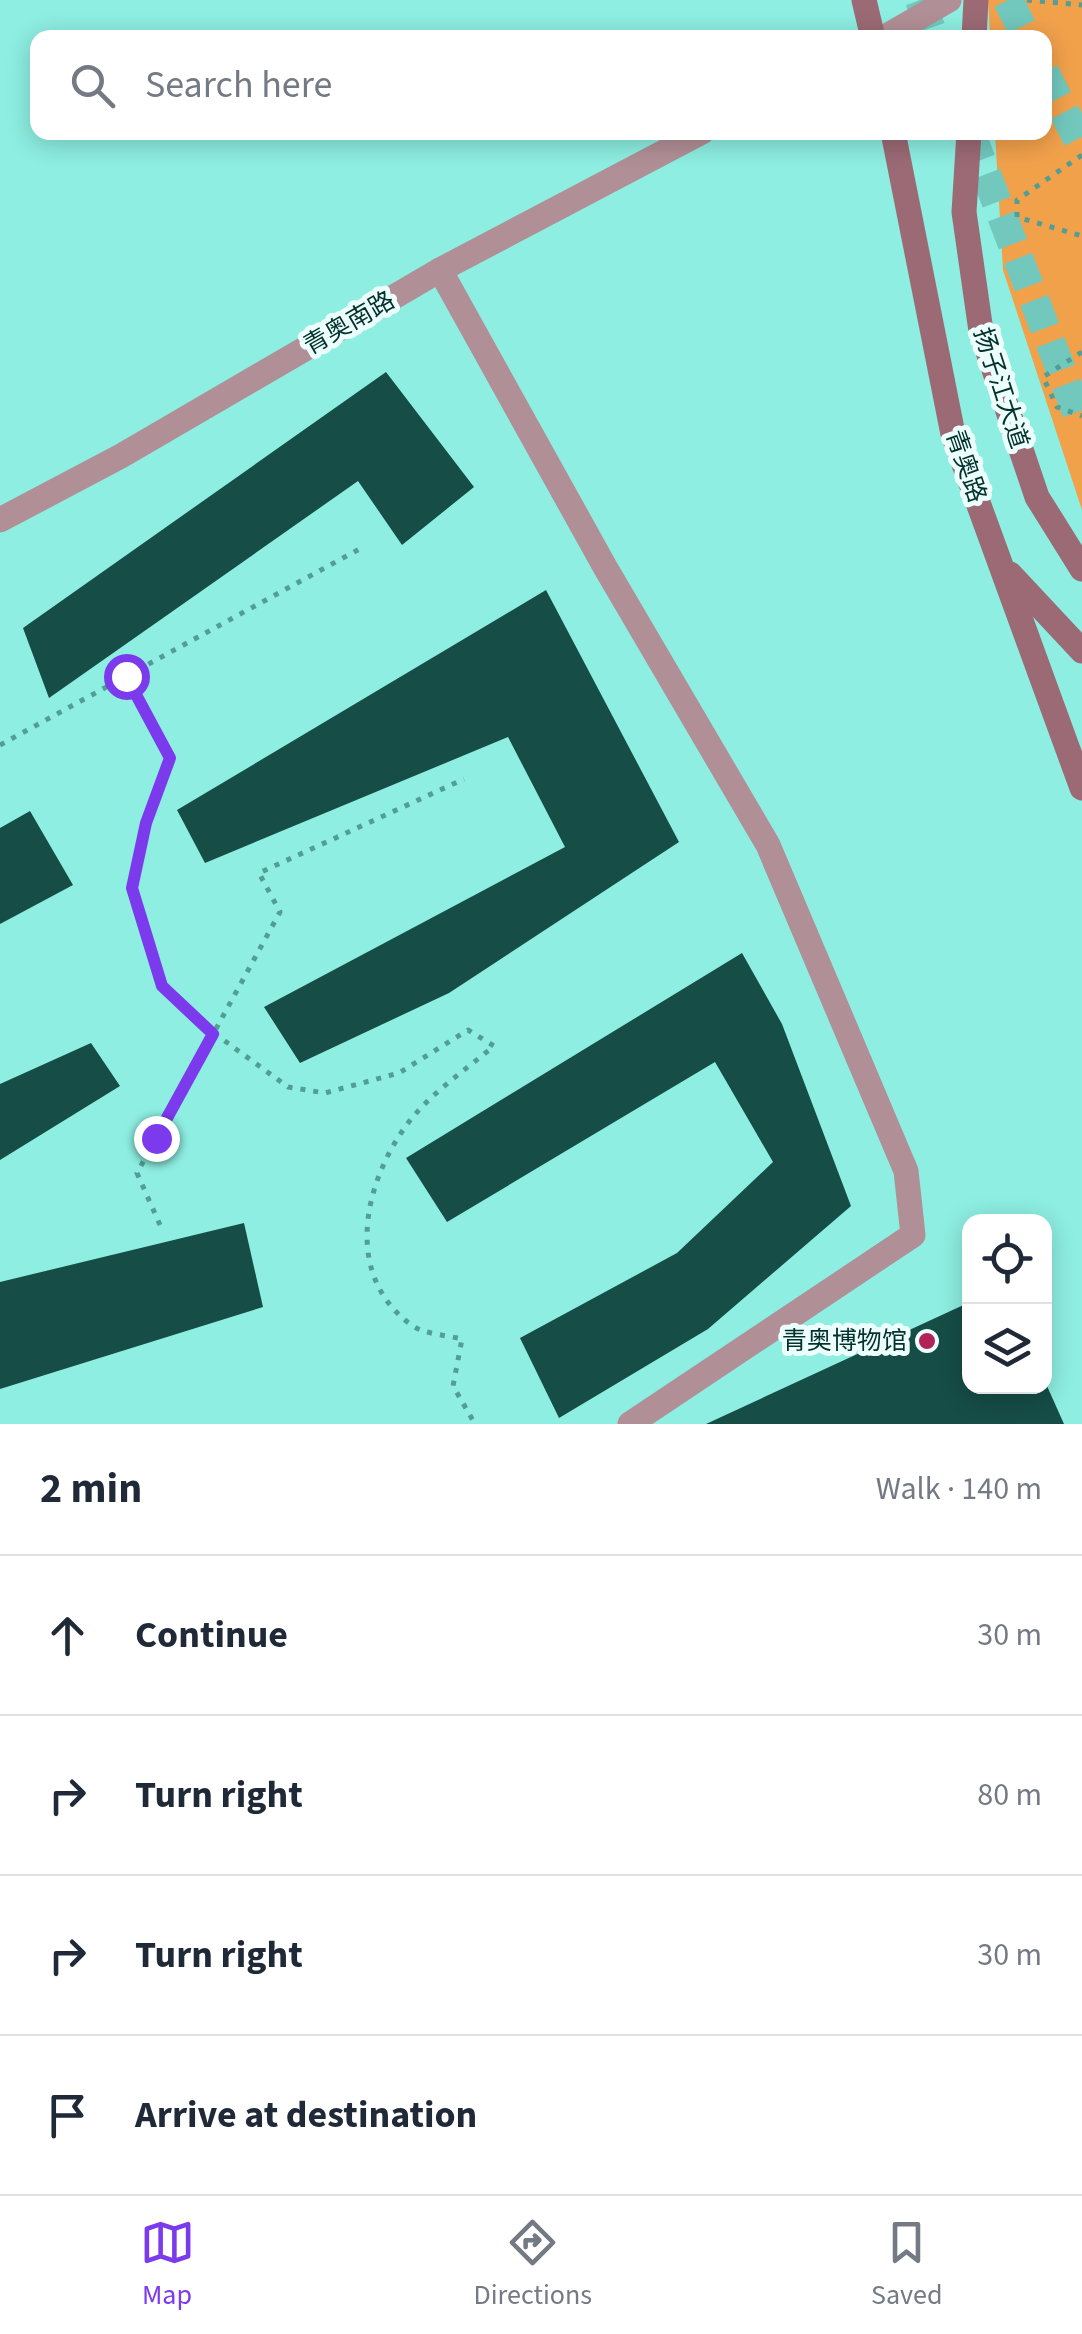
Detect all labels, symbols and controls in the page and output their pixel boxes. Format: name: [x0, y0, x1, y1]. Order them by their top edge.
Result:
search box: [30, 30, 1052, 140]
icon: search: [65, 58, 120, 113]
text: Search here: [145, 58, 332, 112]
street label: 青奥南路: [297, 282, 401, 364]
street label: 扬子江大道: [965, 323, 1037, 453]
street label: 青奥路: [937, 425, 995, 507]
route start: [104, 654, 150, 700]
route end: [134, 1116, 180, 1162]
map controls: [962, 1214, 1052, 1394]
button: locate: [962, 1214, 1052, 1304]
button: layers: [962, 1304, 1052, 1394]
place label: 青奥博物馆: [782, 1323, 907, 1359]
marker: 青奥博物馆: [916, 1330, 938, 1352]
text: 2 min: [40, 1459, 142, 1519]
text: Walk · 140 m: [876, 1466, 1042, 1512]
icon: ahead: [40, 1608, 95, 1663]
text: Continue: [135, 1608, 288, 1662]
text: 30 m: [977, 1612, 1042, 1658]
icon: right: [40, 1768, 95, 1823]
text: Turn right: [135, 1768, 303, 1822]
text: 80 m: [977, 1772, 1042, 1818]
icon: right: [40, 1928, 95, 1983]
text: Turn right: [135, 1928, 303, 1982]
text: 30 m: [977, 1932, 1042, 1978]
icon: arrive: [40, 2088, 95, 2143]
text: Arrive at destination: [135, 2088, 477, 2142]
tab: Map: [140, 2215, 195, 2315]
tab: Directions: [474, 2215, 592, 2315]
tab: Saved: [871, 2215, 942, 2315]

